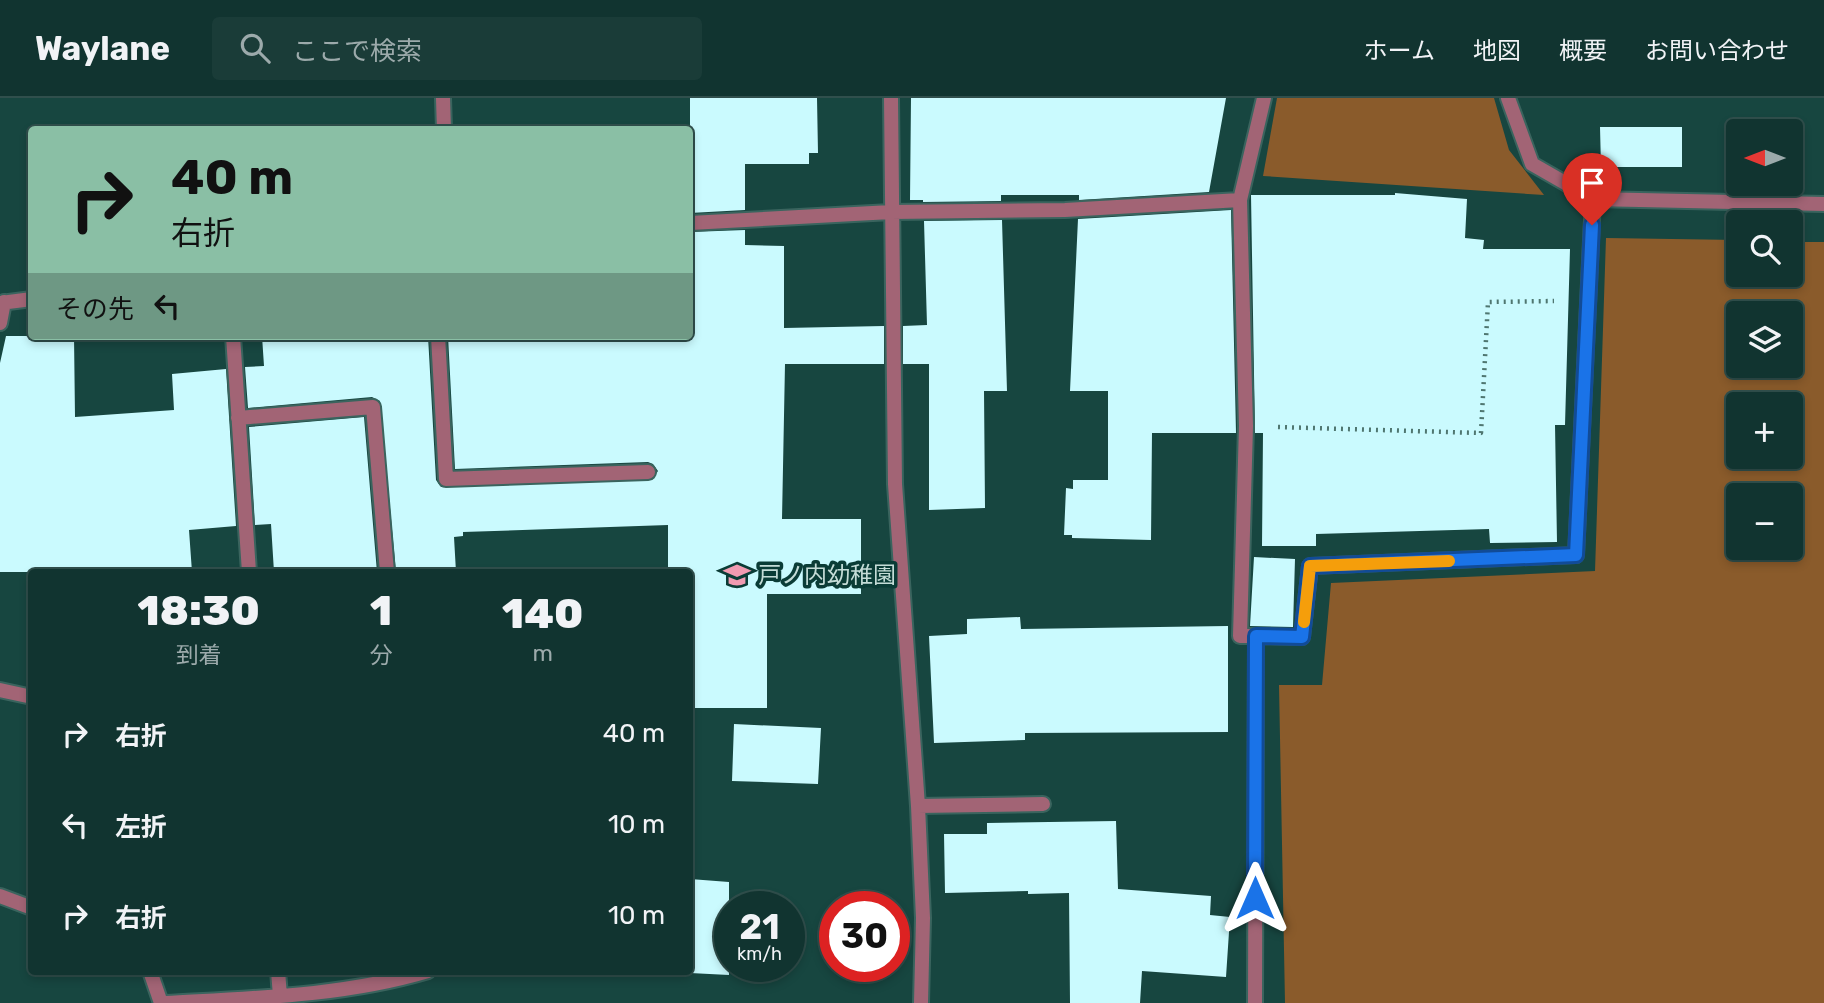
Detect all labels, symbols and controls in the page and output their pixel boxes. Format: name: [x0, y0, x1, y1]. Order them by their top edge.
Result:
search box: [212, 17, 702, 80]
text: Waylane: [35, 29, 170, 68]
icon: search: [236, 29, 274, 67]
text: ここで検索: [292, 36, 422, 67]
text: ホーム: [1364, 37, 1435, 65]
text: 地図: [1473, 37, 1521, 65]
text: 概要: [1559, 37, 1607, 65]
text: お問い合わせ: [1645, 37, 1789, 65]
north arrow: [1726, 119, 1802, 196]
map controls: [1726, 119, 1803, 560]
text: 40 m: [171, 148, 293, 206]
pin: [1562, 153, 1622, 225]
icon: right: [56, 154, 147, 245]
icon: arrive: [1573, 164, 1611, 202]
button: search: [1726, 210, 1803, 287]
text: 右折: [171, 214, 235, 252]
icon: left: [148, 287, 186, 325]
text: その先: [56, 294, 134, 325]
button: layers: [1726, 301, 1803, 378]
button: +: [1726, 392, 1803, 469]
button: −: [1726, 483, 1803, 560]
school or university icon: 戸ノ内幼稚園: [722, 560, 752, 590]
place label: 戸ノ内幼稚園: [758, 561, 896, 589]
text: 18:30: [138, 586, 260, 636]
text: 1: [370, 586, 392, 636]
text: 140: [502, 589, 583, 639]
text: m: [533, 639, 553, 667]
text: 到着: [176, 641, 222, 669]
text: 分: [369, 641, 392, 669]
icon: right: [56, 715, 94, 753]
text: 40 m: [603, 718, 665, 749]
text: 右折: [115, 721, 167, 752]
icon: left: [56, 806, 94, 844]
text: 10 m: [608, 809, 665, 840]
text: 左折: [115, 812, 167, 843]
position arrow: [1218, 861, 1292, 935]
speed limit sign: 30: [819, 891, 910, 982]
icon: right: [56, 897, 94, 935]
text: 10 m: [608, 900, 665, 931]
text: 右折: [115, 903, 167, 934]
text: 21: [739, 906, 780, 948]
text: km/h: [737, 943, 782, 965]

